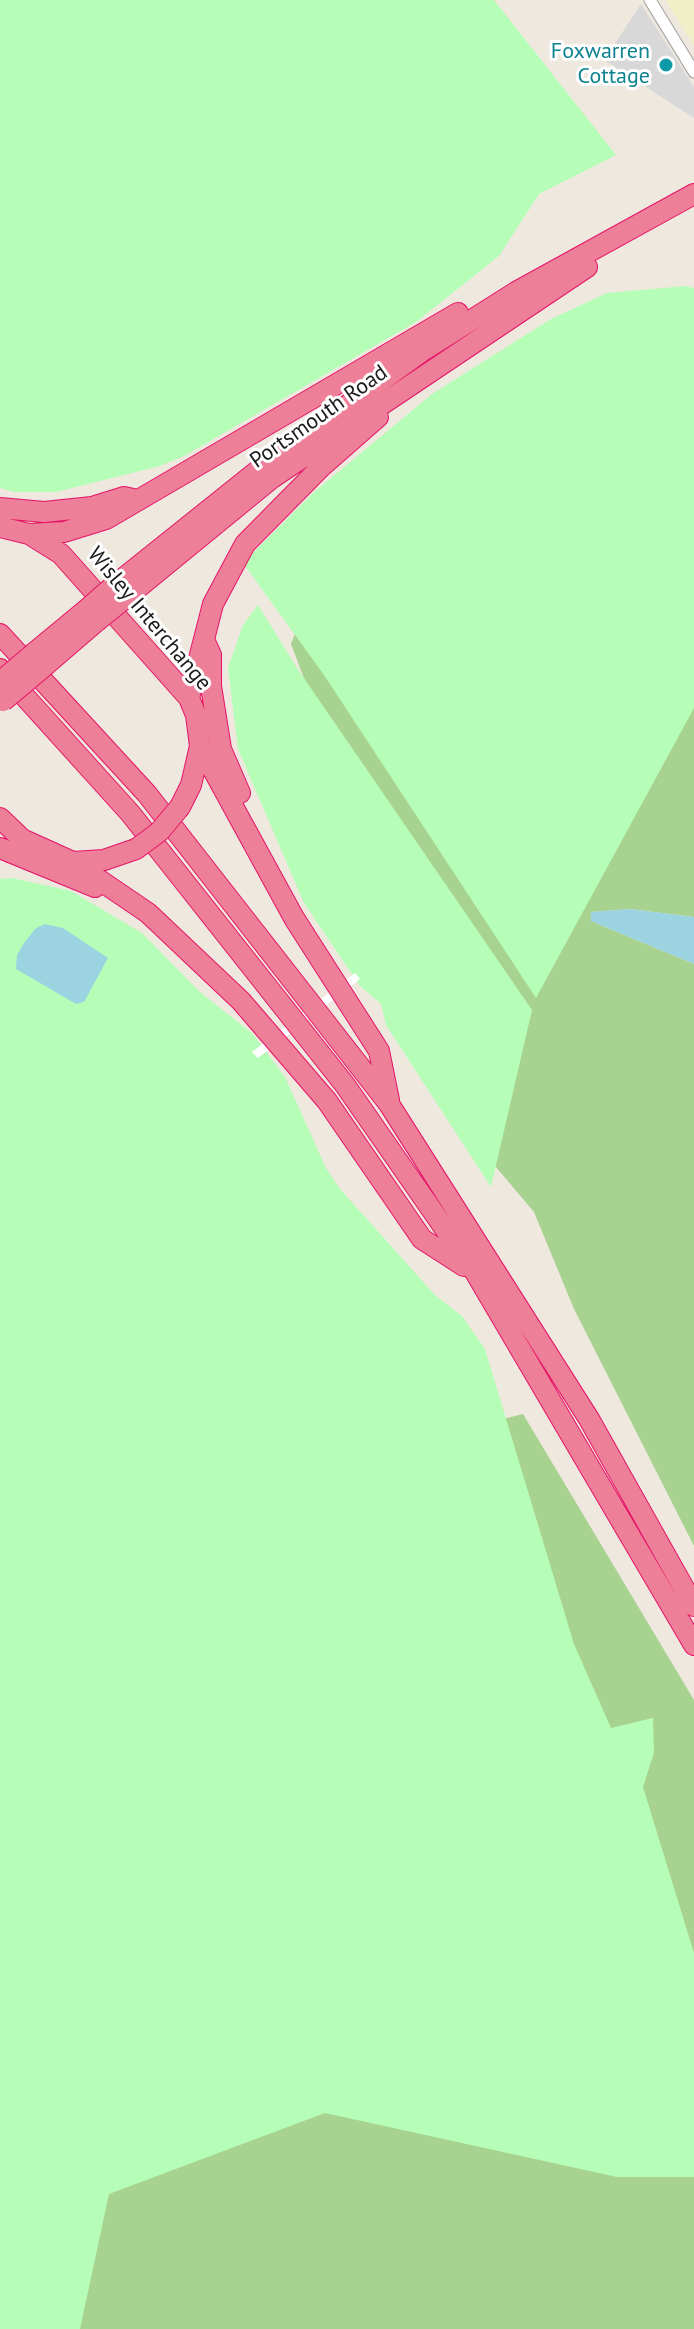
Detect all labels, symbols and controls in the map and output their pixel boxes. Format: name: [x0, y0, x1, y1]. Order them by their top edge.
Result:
place label: Foxwarren Cottage: [551, 39, 650, 90]
marker: Foxwarren Cottage: [657, 56, 675, 74]
street label: Portsmouth Road: [245, 360, 393, 474]
street label: Wisley Interchange: [81, 542, 217, 696]

